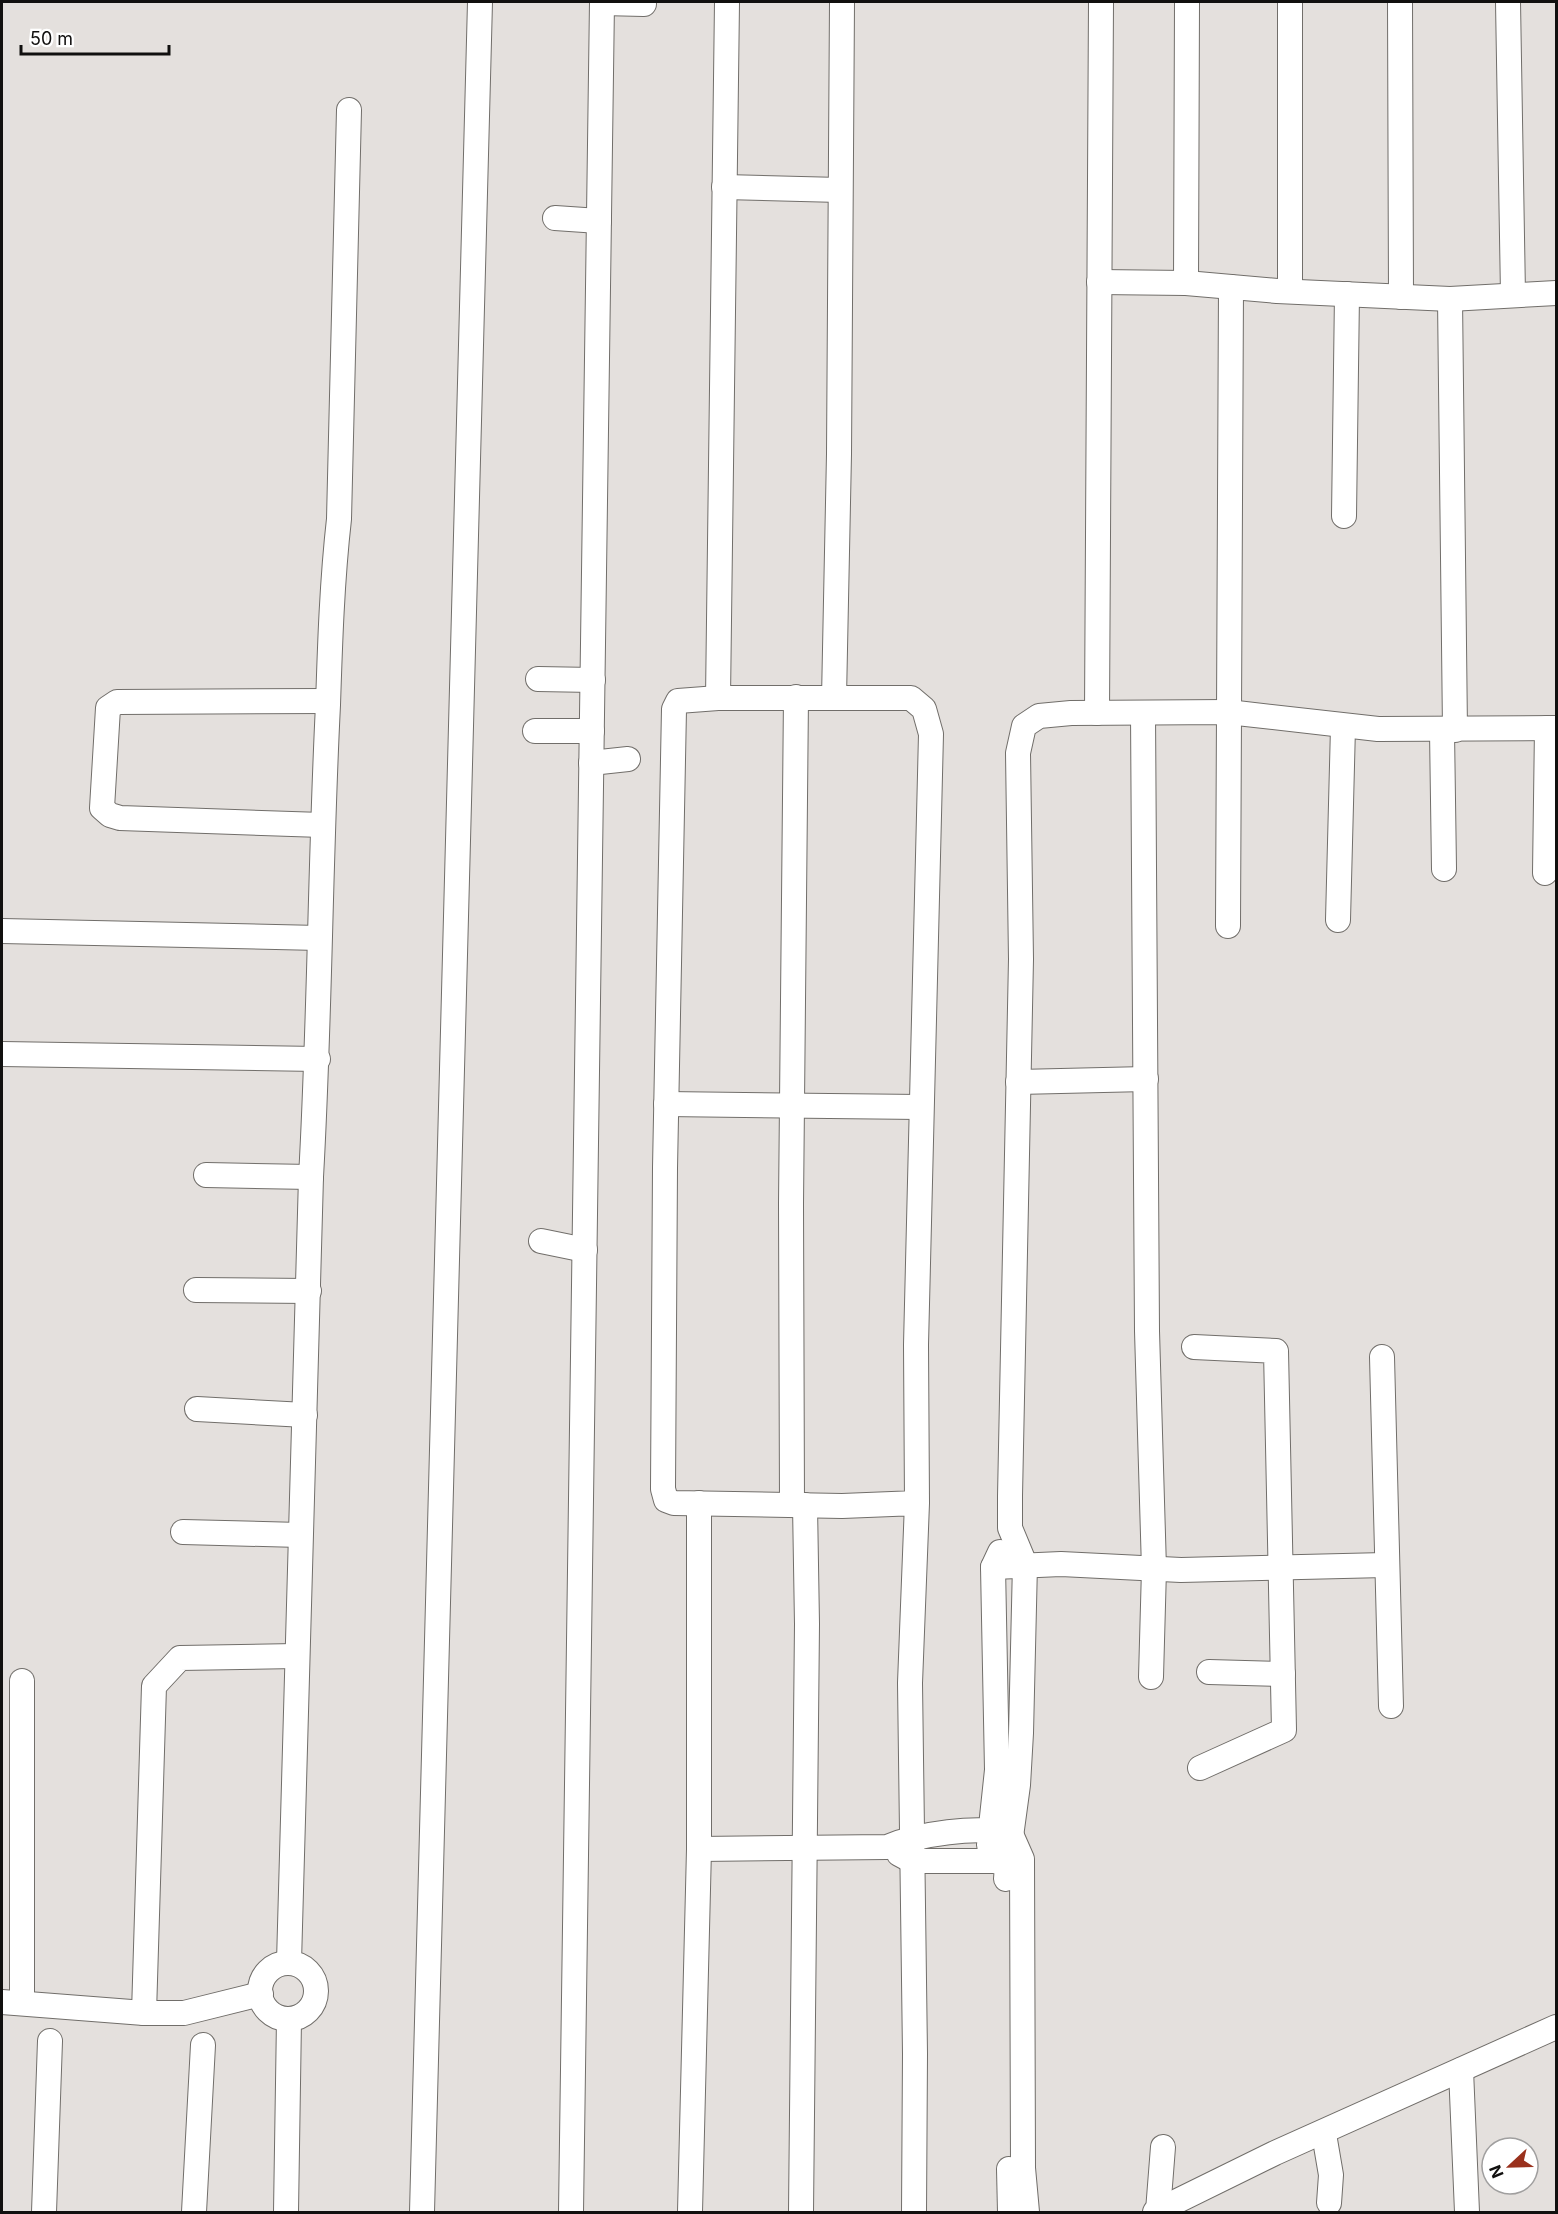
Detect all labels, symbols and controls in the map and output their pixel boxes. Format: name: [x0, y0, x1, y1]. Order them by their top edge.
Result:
scale bar: [21, 18, 170, 56]
text: 50 m: [30, 28, 73, 49]
north arrow: [1480, 2136, 1540, 2196]
text: N: [1485, 2162, 1508, 2181]

